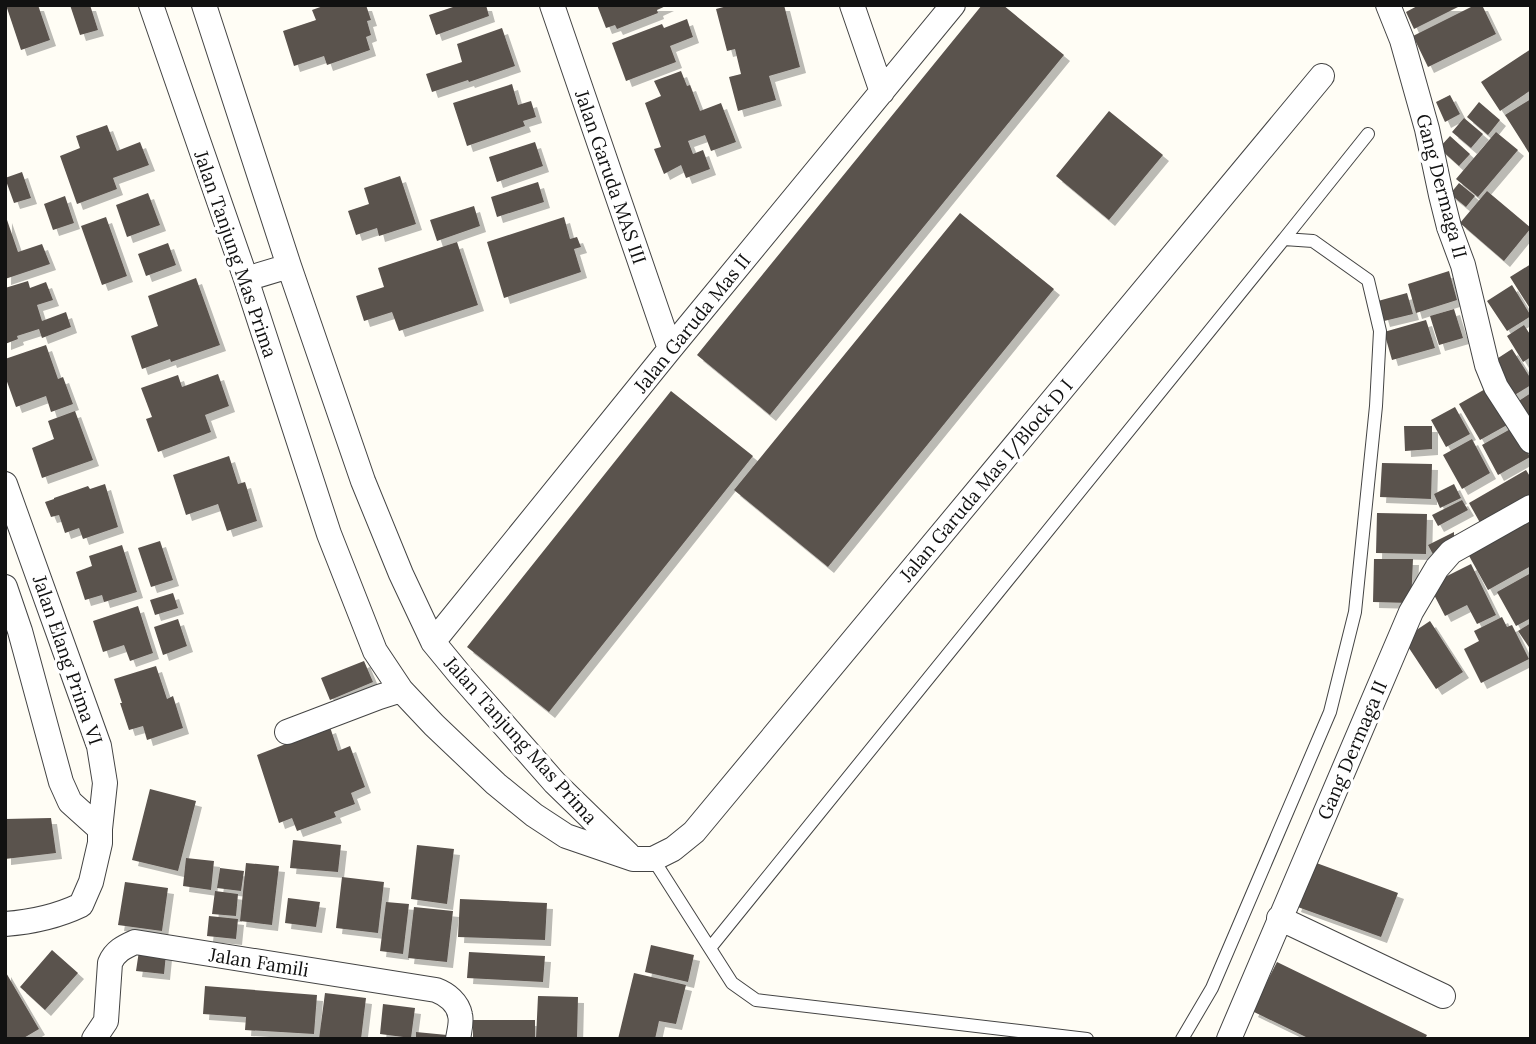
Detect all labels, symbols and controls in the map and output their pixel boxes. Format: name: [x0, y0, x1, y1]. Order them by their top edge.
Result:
street label: Jalan Garuda MAS III: [570, 86, 652, 267]
street label: Gang Dermaga II: [1411, 111, 1473, 261]
street label: Jalan Tanjung Mas Prima: [189, 146, 283, 361]
street label: Jalan Garuda Mas II: [628, 249, 755, 398]
street label: Jalan Garuda Mas I/Block D I: [894, 374, 1079, 588]
street label: Jalan Elang Prima VI: [27, 571, 108, 748]
street label: Jalan Tanjung Mas Prima: [439, 650, 603, 829]
street label: Gang Dermaga II: [1312, 677, 1392, 823]
street label: Jalan Famili: [207, 942, 310, 982]

